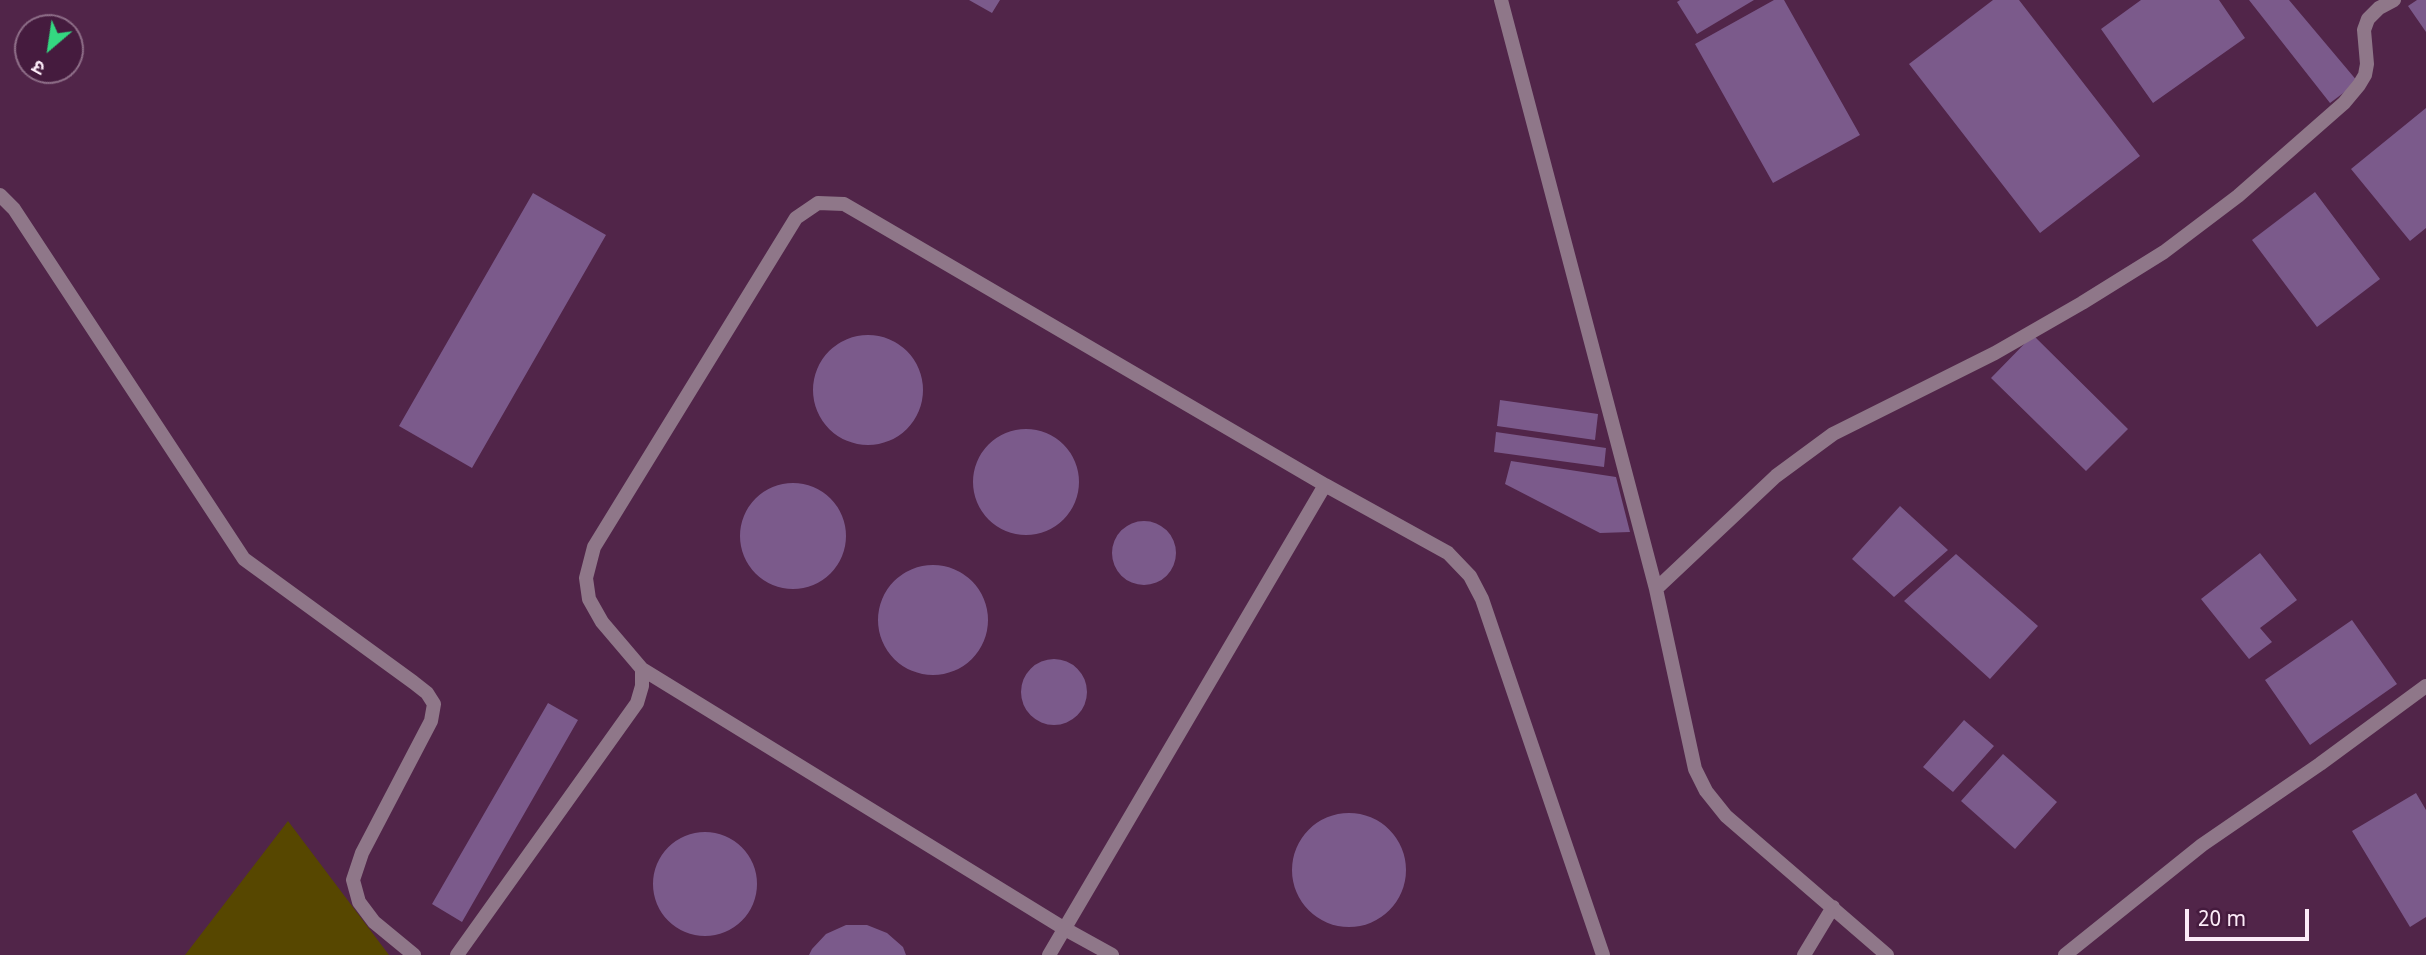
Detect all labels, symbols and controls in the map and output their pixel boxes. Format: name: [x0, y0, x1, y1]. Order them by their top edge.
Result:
north arrow: [14, 14, 84, 84]
text: उ: [29, 52, 50, 80]
scale bar: [2188, 895, 2312, 939]
text: 20 m: [2198, 907, 2246, 935]

